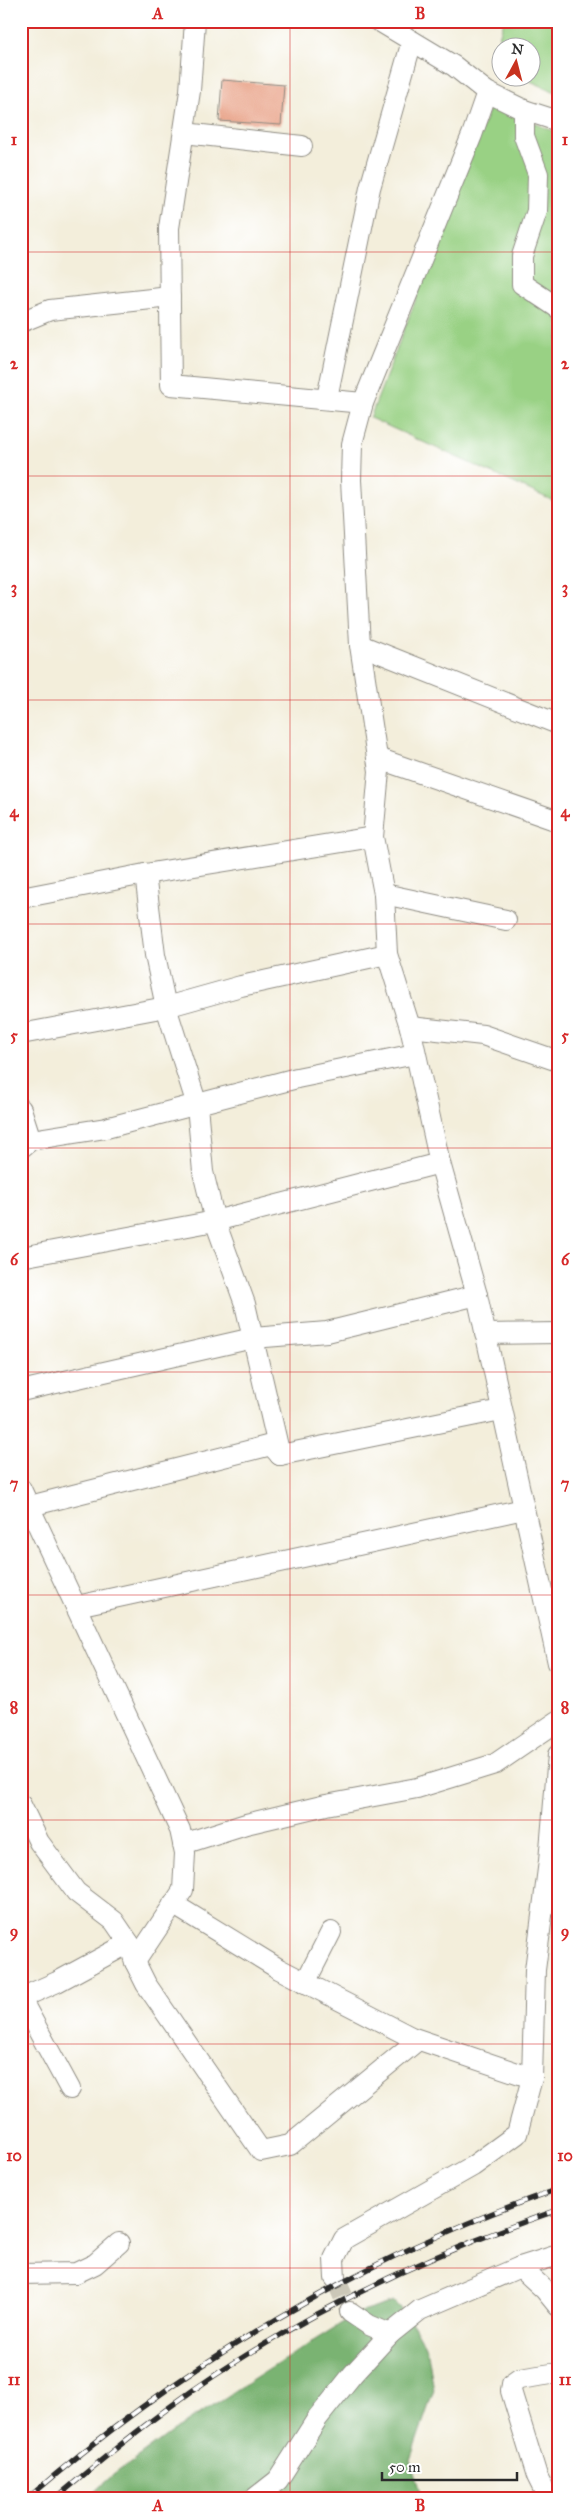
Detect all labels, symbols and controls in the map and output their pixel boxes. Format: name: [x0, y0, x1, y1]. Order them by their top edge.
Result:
text: A: [152, 4, 164, 23]
text: B: [415, 4, 425, 23]
north arrow: [492, 38, 542, 88]
text: N: [511, 40, 525, 59]
text: 1: [11, 130, 18, 149]
text: 1: [562, 130, 569, 149]
text: 2: [10, 354, 19, 373]
text: 2: [561, 354, 570, 373]
text: 3: [11, 578, 17, 598]
text: 3: [562, 578, 568, 598]
text: 4: [10, 802, 20, 822]
text: 4: [561, 802, 571, 822]
text: 5: [10, 1026, 18, 1045]
text: 5: [561, 1026, 569, 1045]
text: 6: [10, 1250, 19, 1269]
text: 6: [561, 1250, 570, 1269]
text: 7: [10, 1474, 19, 1493]
text: 7: [561, 1474, 570, 1493]
text: 8: [10, 1698, 18, 1717]
text: 8: [561, 1698, 569, 1717]
text: 9: [10, 1922, 18, 1942]
text: 9: [561, 1922, 569, 1942]
text: 10: [6, 2146, 22, 2165]
text: 10: [557, 2146, 573, 2165]
text: 11: [8, 2370, 21, 2389]
text: 11: [559, 2370, 572, 2389]
scale bar: [382, 2449, 516, 2481]
text: 50 m: [389, 2458, 421, 2476]
text: A: [152, 2496, 164, 2515]
text: B: [415, 2496, 425, 2515]

